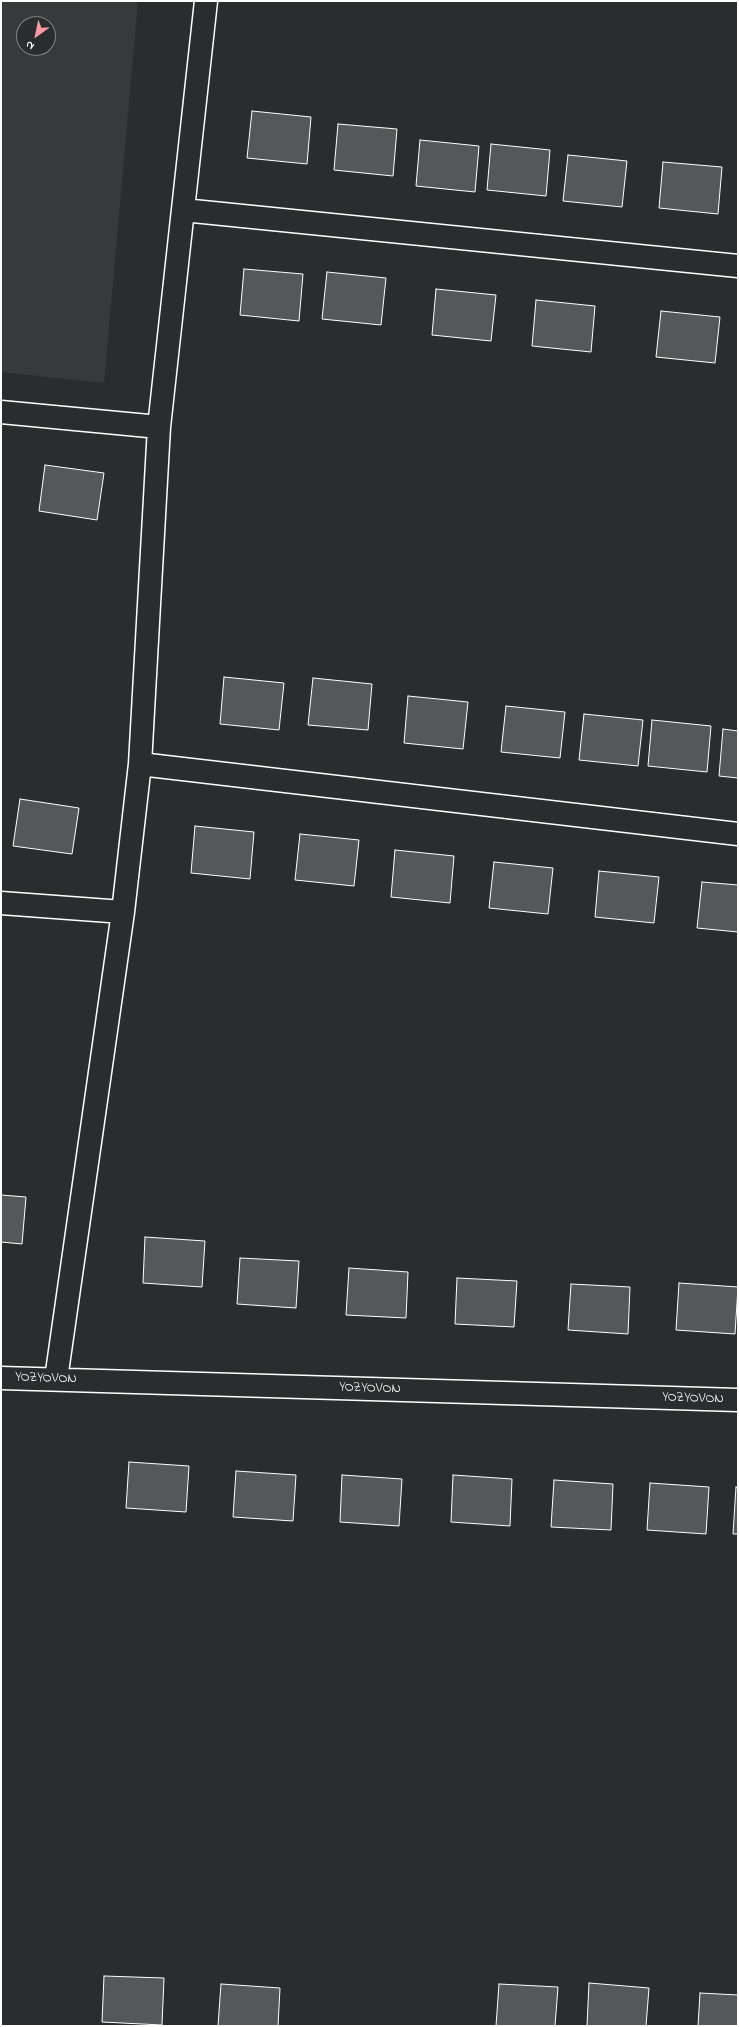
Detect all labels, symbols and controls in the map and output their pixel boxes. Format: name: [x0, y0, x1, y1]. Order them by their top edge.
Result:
north arrow: [16, 16, 56, 56]
text: N: [23, 36, 37, 54]
street label: YOZYOVON: [15, 1370, 77, 1388]
street label: YOZYOVON: [339, 1380, 401, 1398]
street label: YOZYOVON: [662, 1390, 724, 1408]

